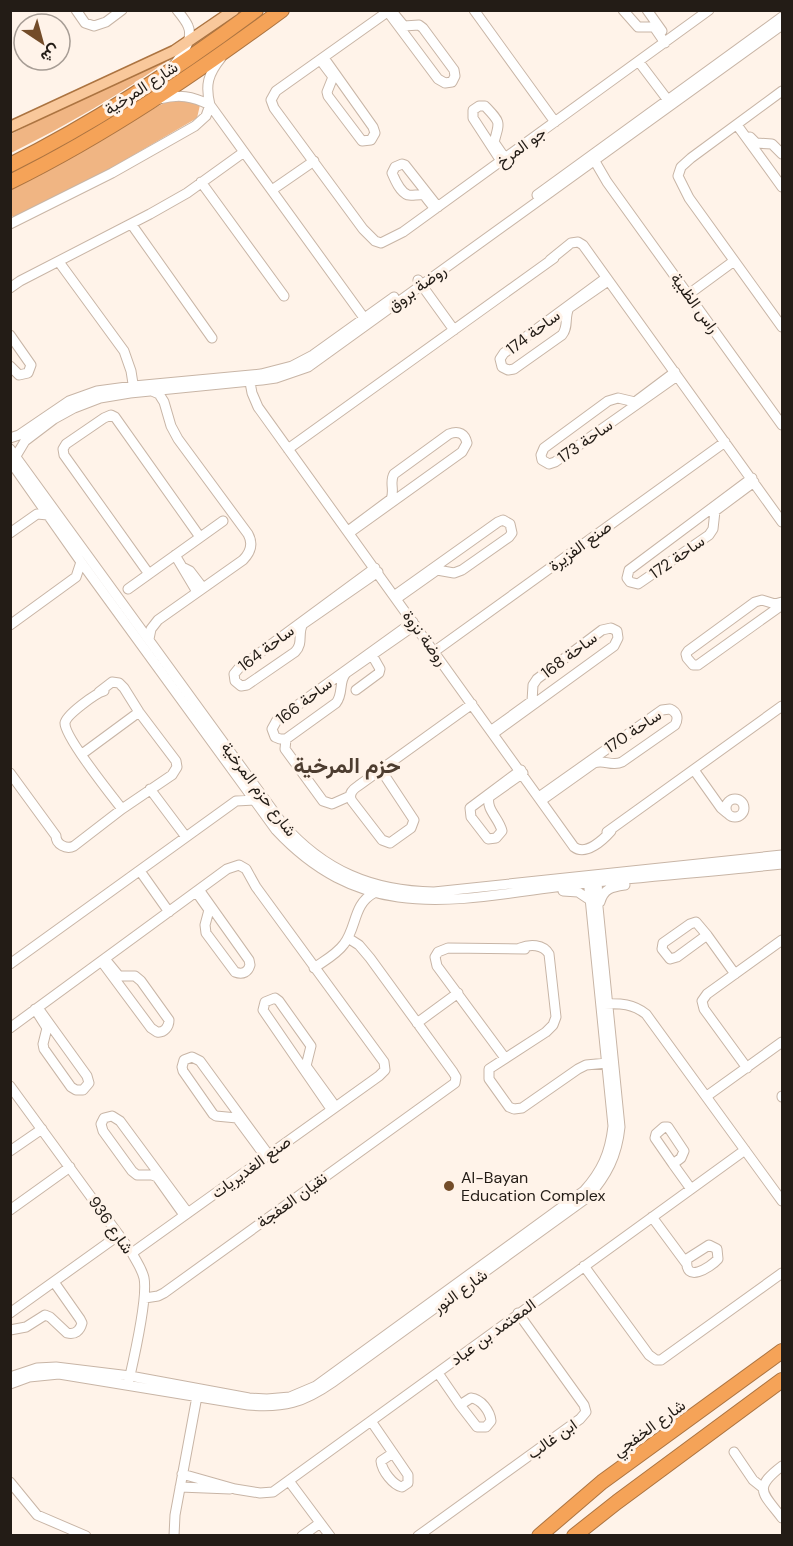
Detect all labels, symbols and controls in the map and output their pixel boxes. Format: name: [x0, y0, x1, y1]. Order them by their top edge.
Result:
north arrow: [12, 12, 72, 72]
text: ش: [37, 40, 64, 68]
street label: شارع المرخية: [100, 56, 182, 120]
street label: جو المرخ: [492, 122, 551, 173]
street label: روضة بروق: [384, 260, 450, 316]
street label: راس الظبية: [666, 269, 724, 337]
street label: ساحة 174: [502, 305, 564, 359]
street label: ساحة 173: [553, 414, 617, 468]
street label: صنع الفزيرة: [544, 516, 616, 577]
street label: ساحة 172: [645, 530, 709, 584]
street label: روضة نزوة: [398, 606, 452, 670]
street label: ساحة 164: [234, 620, 298, 676]
street label: ساحة 168: [537, 627, 601, 683]
street label: ساحة 166: [272, 673, 336, 729]
street label: ساحة 170: [600, 704, 666, 758]
street label: شارع حزم المرخية: [216, 738, 301, 841]
district label: حزم المرخية: [293, 751, 401, 780]
street label: صنع الغديريات: [207, 1131, 296, 1204]
street label: نقيان العفجة: [253, 1167, 331, 1233]
place label: Al-Bayan Education Complex: [461, 1167, 605, 1206]
marker: Al-Bayan Education Complex: [442, 1179, 456, 1193]
street label: شارع 936: [83, 1192, 138, 1259]
street label: شارع النور: [428, 1264, 492, 1319]
street label: المعتمد بن عباد: [446, 1294, 540, 1370]
street label: شارع الخفجي: [608, 1395, 691, 1464]
street label: ابن غالب: [523, 1414, 581, 1464]

